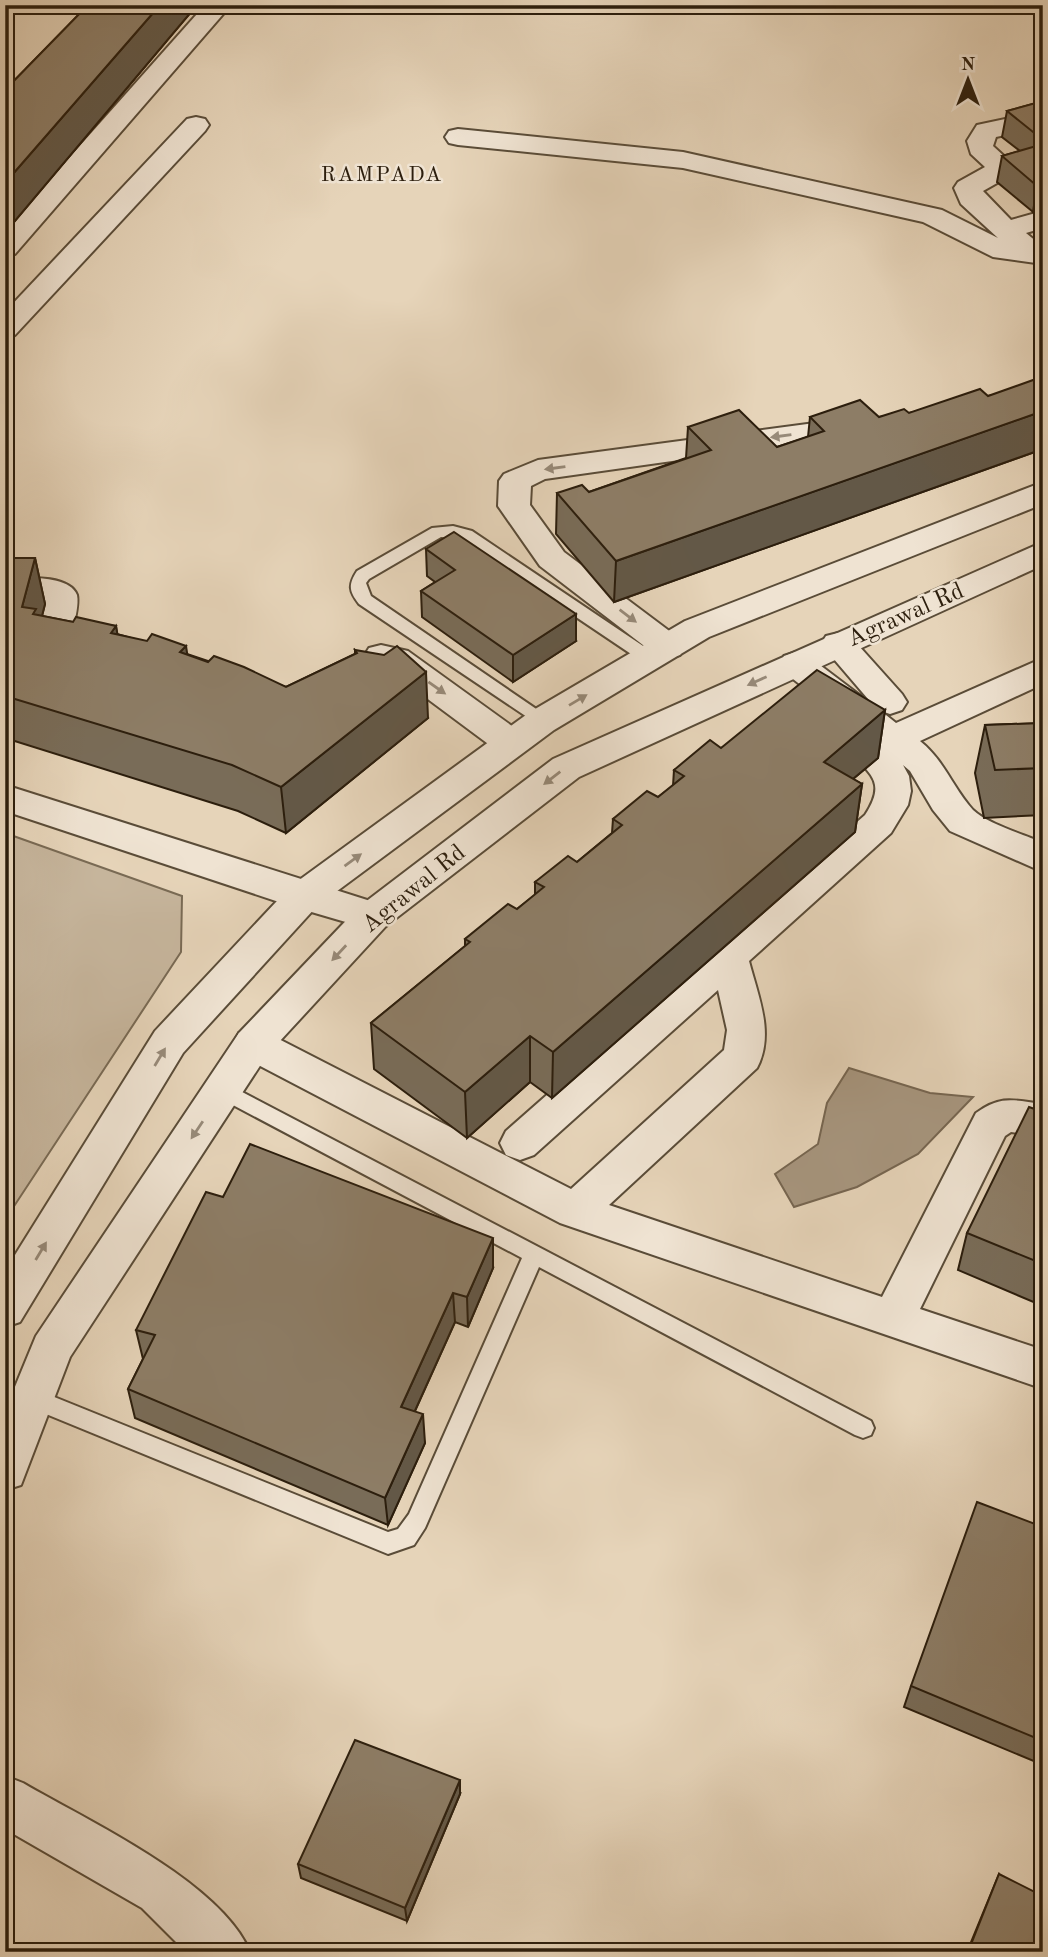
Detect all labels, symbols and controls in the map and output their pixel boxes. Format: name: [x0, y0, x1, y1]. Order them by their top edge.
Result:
north arrow: [932, 46, 1002, 116]
text: N: [961, 56, 976, 75]
district label: RAMPADA: [321, 165, 443, 186]
one-way arrow: [770, 431, 792, 442]
one-way arrow: [544, 462, 566, 473]
street label: Agrawal Rd: [844, 579, 968, 652]
one-way arrow: [619, 608, 637, 622]
one-way arrow: [747, 676, 768, 687]
one-way arrow: [428, 681, 447, 694]
one-way arrow: [568, 694, 587, 706]
one-way arrow: [544, 771, 562, 786]
street label: Agrawal Rd: [358, 841, 470, 938]
one-way arrow: [344, 854, 362, 868]
one-way arrow: [331, 944, 347, 961]
one-way arrow: [153, 1047, 166, 1066]
one-way arrow: [190, 1121, 204, 1139]
one-way arrow: [34, 1241, 47, 1260]

